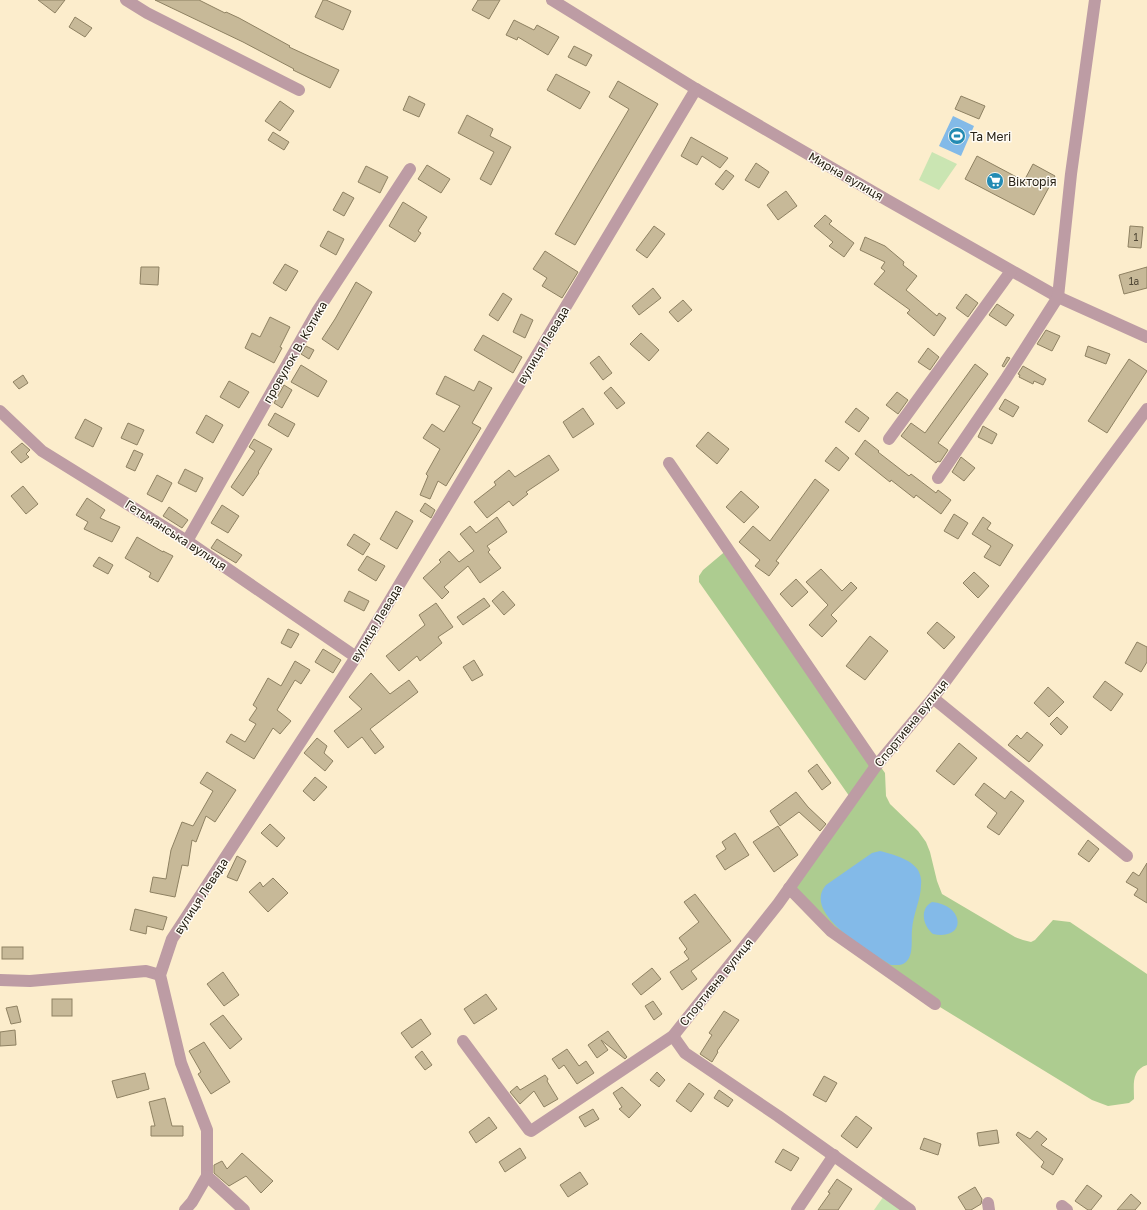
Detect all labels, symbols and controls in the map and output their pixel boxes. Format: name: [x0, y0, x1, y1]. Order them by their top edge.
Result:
sports icon: Ta Meri: [947, 126, 967, 146]
place label: Ta Meri: [970, 129, 1011, 144]
street label: Мирна вулиця: [806, 149, 886, 203]
supermarket icon: Вікторія: [985, 171, 1005, 191]
place label: Вікторія: [1008, 174, 1057, 189]
house number: 1: [1134, 231, 1139, 243]
house number: 1а: [1129, 275, 1139, 287]
street label: провулок В. Котика: [260, 298, 330, 406]
street label: вулиця Левада: [514, 303, 572, 387]
street label: Гетьманська вулиця: [122, 496, 230, 574]
street label: вулиця Левада: [347, 581, 405, 665]
street label: Спортивна вулиця: [871, 676, 951, 770]
street label: вулиця Левада: [171, 855, 231, 937]
street label: Спортивна вулиця: [676, 935, 756, 1029]

